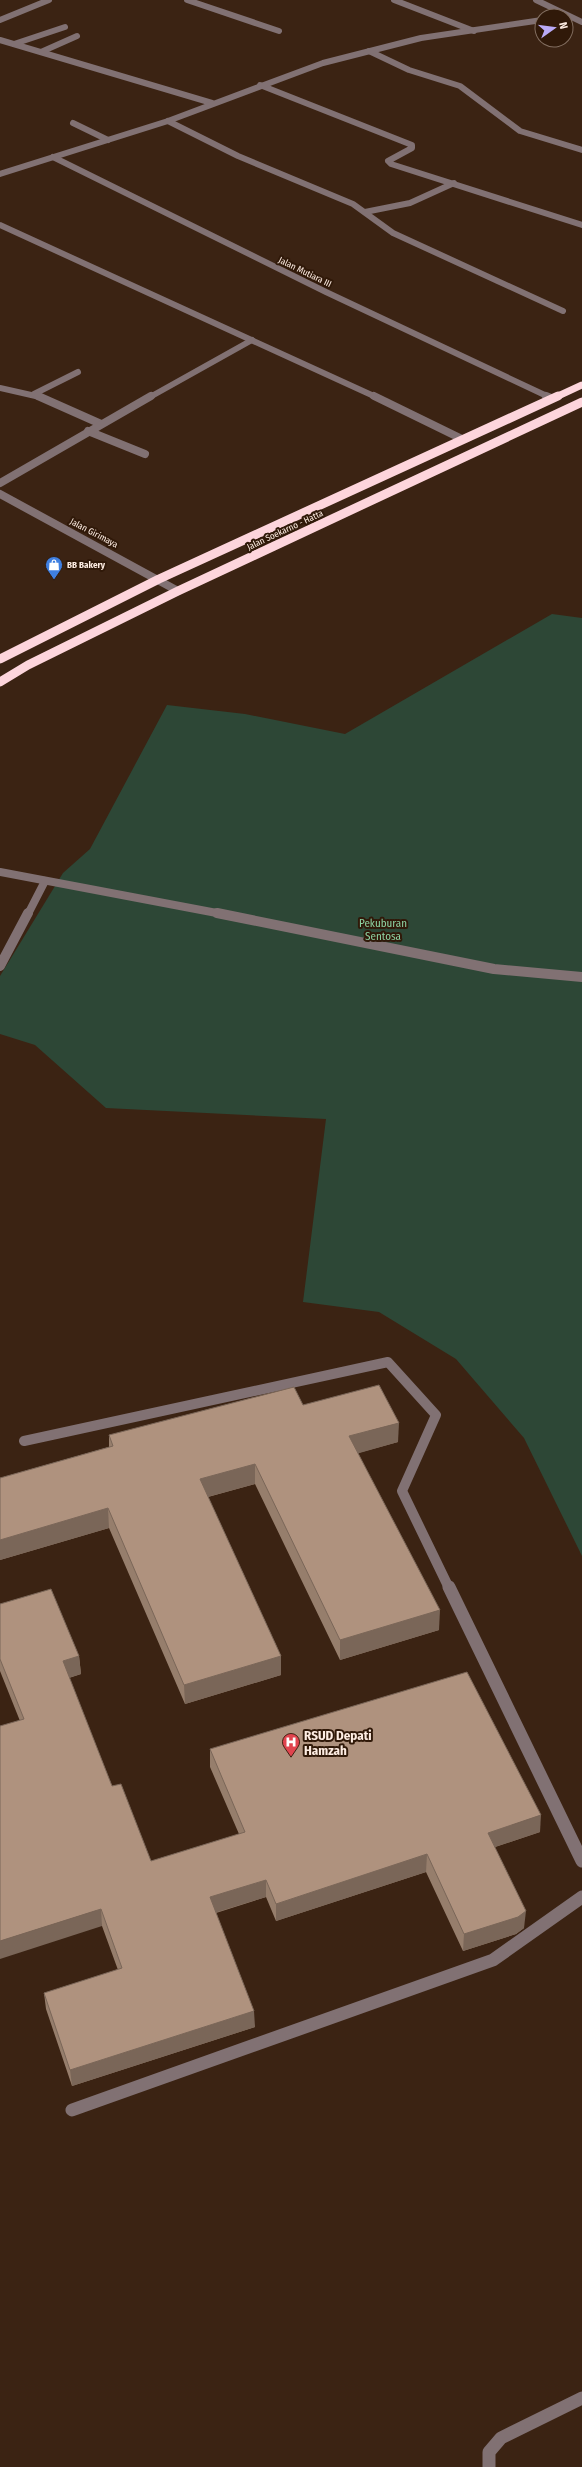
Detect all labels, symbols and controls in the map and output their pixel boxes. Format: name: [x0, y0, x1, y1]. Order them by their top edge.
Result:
north arrow: [534, 8, 574, 48]
text: N: [556, 21, 570, 30]
street label: Jalan Mutiara III: [277, 255, 333, 289]
street label: Jalan Soekarno - Hatta: [245, 508, 325, 552]
street label: Jalan Girimaya: [68, 516, 120, 550]
shop icon: BB Bakery: [44, 555, 64, 580]
place label: BB Bakery: [67, 560, 106, 570]
park label: Pekuburan Sentosa: [359, 917, 407, 943]
place label: RSUD Depati Hamzah: [304, 1728, 372, 1758]
hospital icon: RSUD Depati Hamzah: [281, 1732, 301, 1757]

